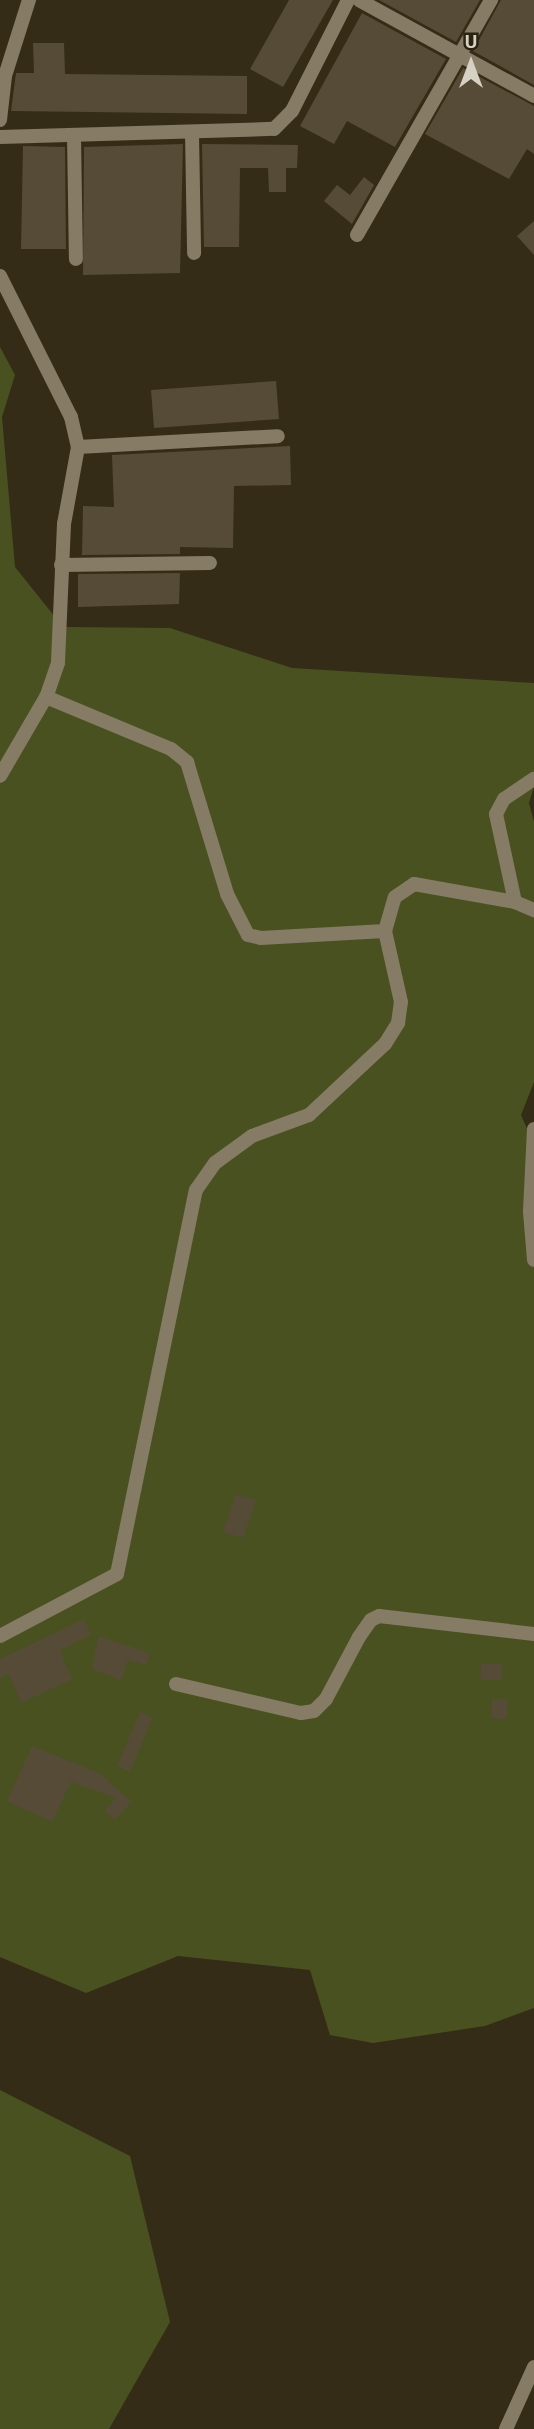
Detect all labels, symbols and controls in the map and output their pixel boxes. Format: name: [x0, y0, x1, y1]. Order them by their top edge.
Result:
north arrow: [436, 28, 506, 98]
text: U: [465, 30, 477, 53]

